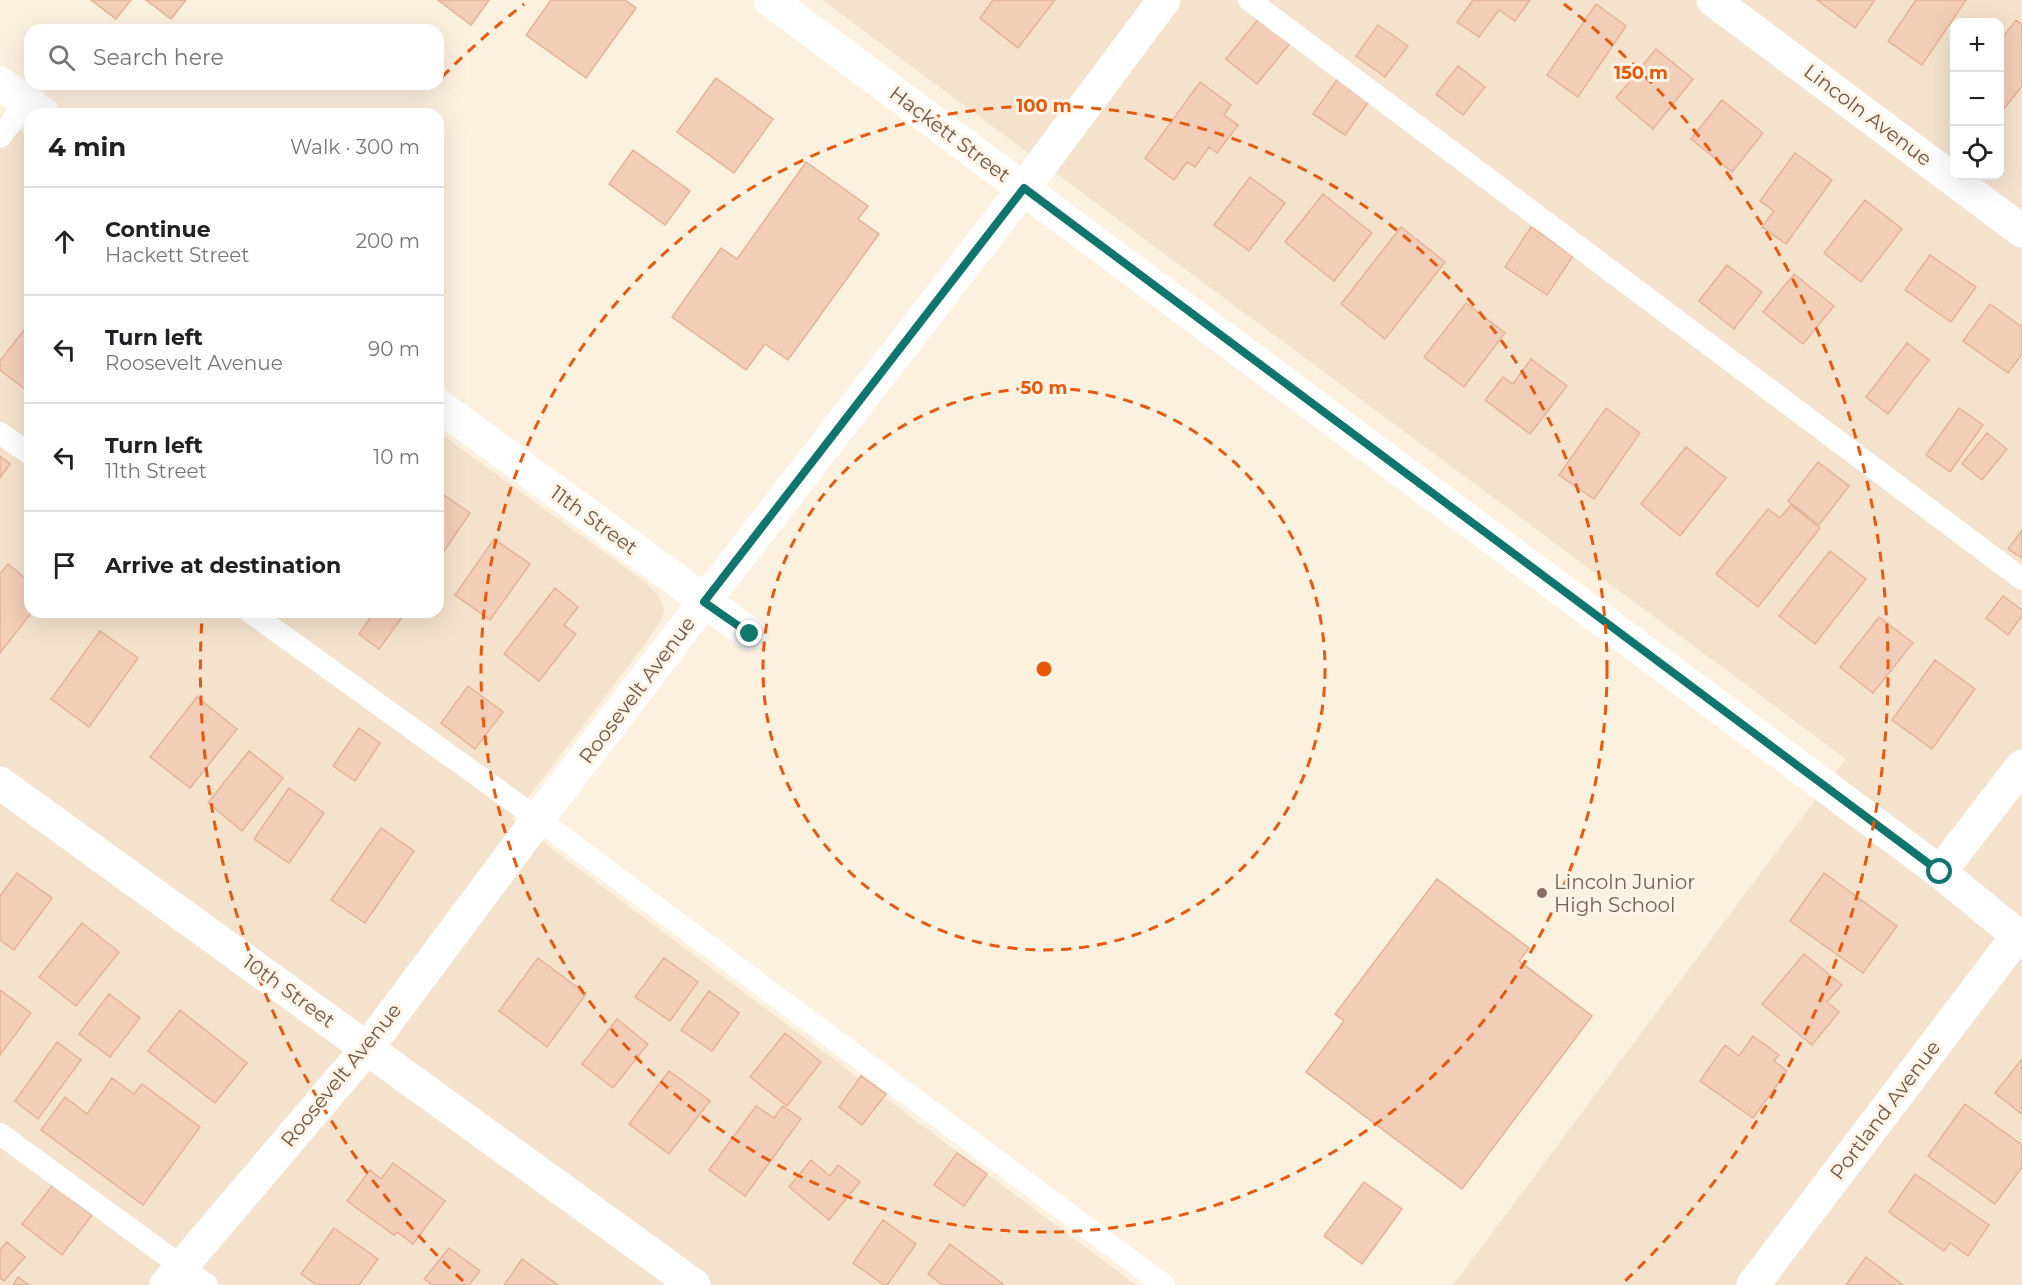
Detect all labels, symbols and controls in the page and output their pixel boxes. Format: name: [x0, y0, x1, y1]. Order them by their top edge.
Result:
map controls: [1950, 18, 2004, 180]
button: +: [1950, 18, 2004, 72]
search box: [24, 24, 444, 90]
icon: search: [45, 41, 78, 74]
text: Search here: [93, 44, 224, 71]
street label: Lincoln Avenue: [1799, 59, 1937, 171]
text: 150 m: [1614, 62, 1668, 84]
button: −: [1950, 72, 2004, 126]
street label: Hackett Street: [885, 81, 1015, 187]
text: 100 m: [1016, 95, 1072, 117]
button: locate: [1950, 126, 2004, 180]
text: 4 min: [48, 131, 126, 163]
text: Walk · 300 m: [290, 135, 420, 159]
text: Continue: [105, 216, 211, 243]
icon: ahead: [48, 225, 81, 258]
text: 200 m: [356, 229, 420, 253]
text: Hackett Street: [105, 243, 249, 267]
text: Turn left: [105, 324, 203, 351]
icon: left: [48, 333, 81, 366]
text: 90 m: [368, 337, 420, 361]
text: Roosevelt Avenue: [105, 351, 283, 375]
text: 50 m: [1021, 377, 1067, 399]
text: Turn left: [105, 432, 203, 459]
icon: left: [48, 441, 81, 474]
text: 10 m: [373, 445, 420, 469]
text: 11th Street: [105, 459, 207, 483]
street label: 11th Street: [546, 480, 642, 560]
icon: arrive: [48, 549, 81, 582]
text: Arrive at destination: [105, 552, 341, 579]
street label: Roosevelt Avenue: [574, 612, 700, 768]
route end: [736, 620, 762, 646]
centre of rings: [1034, 659, 1054, 679]
route start: [1926, 858, 1952, 884]
place label: Lincoln Junior High School: [1554, 870, 1695, 917]
marker: Lincoln Junior High School: [1535, 886, 1549, 900]
street label: 10th Street: [238, 950, 340, 1032]
street label: Roosevelt Avenue: [276, 998, 406, 1152]
street label: Portland Avenue: [1825, 1036, 1945, 1184]

